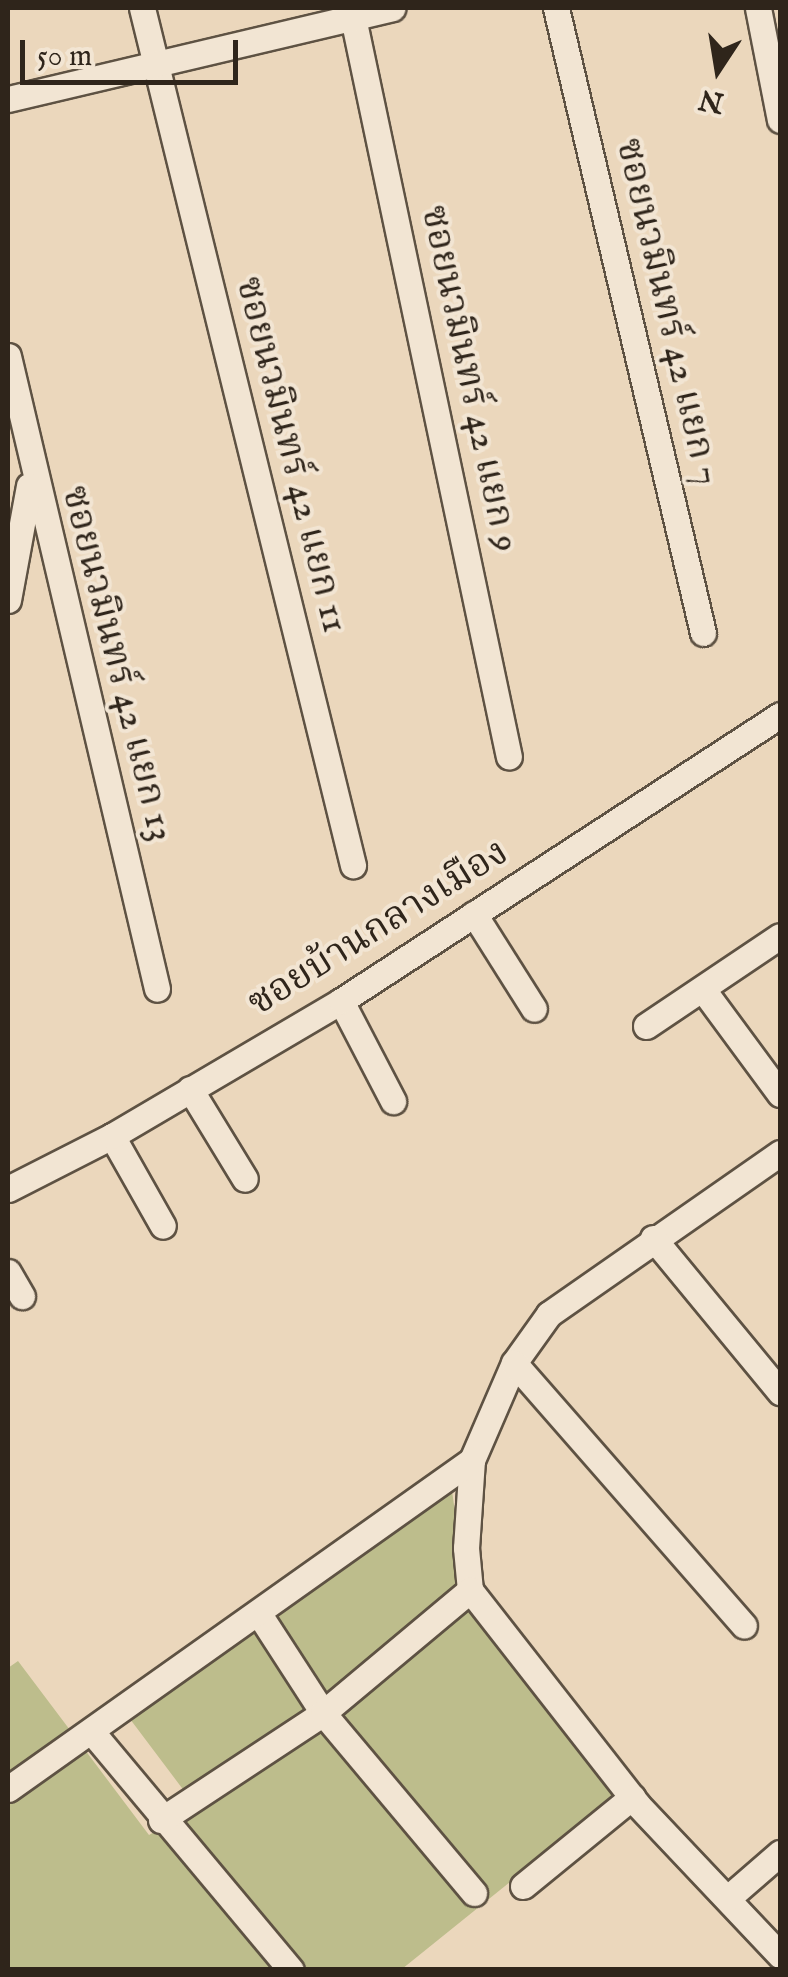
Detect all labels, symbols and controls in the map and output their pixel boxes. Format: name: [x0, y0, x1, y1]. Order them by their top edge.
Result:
scale bar: [25, 20, 242, 82]
north arrow: [668, 20, 768, 120]
text: 50 m: [37, 38, 92, 76]
text: N: [696, 80, 727, 119]
street label: ซอยนวมินทร์ 42 แยก 7: [604, 134, 728, 490]
street label: ซอยนวมินทร์ 42 แยก 9: [409, 202, 527, 556]
street label: ซอยนวมินทร์ 42 แยก 11: [224, 272, 356, 638]
street label: ซอยนวมินทร์ 42 แยก 13: [50, 481, 182, 847]
street label: ซอยบ้านกลางเมือง: [241, 831, 517, 1027]

